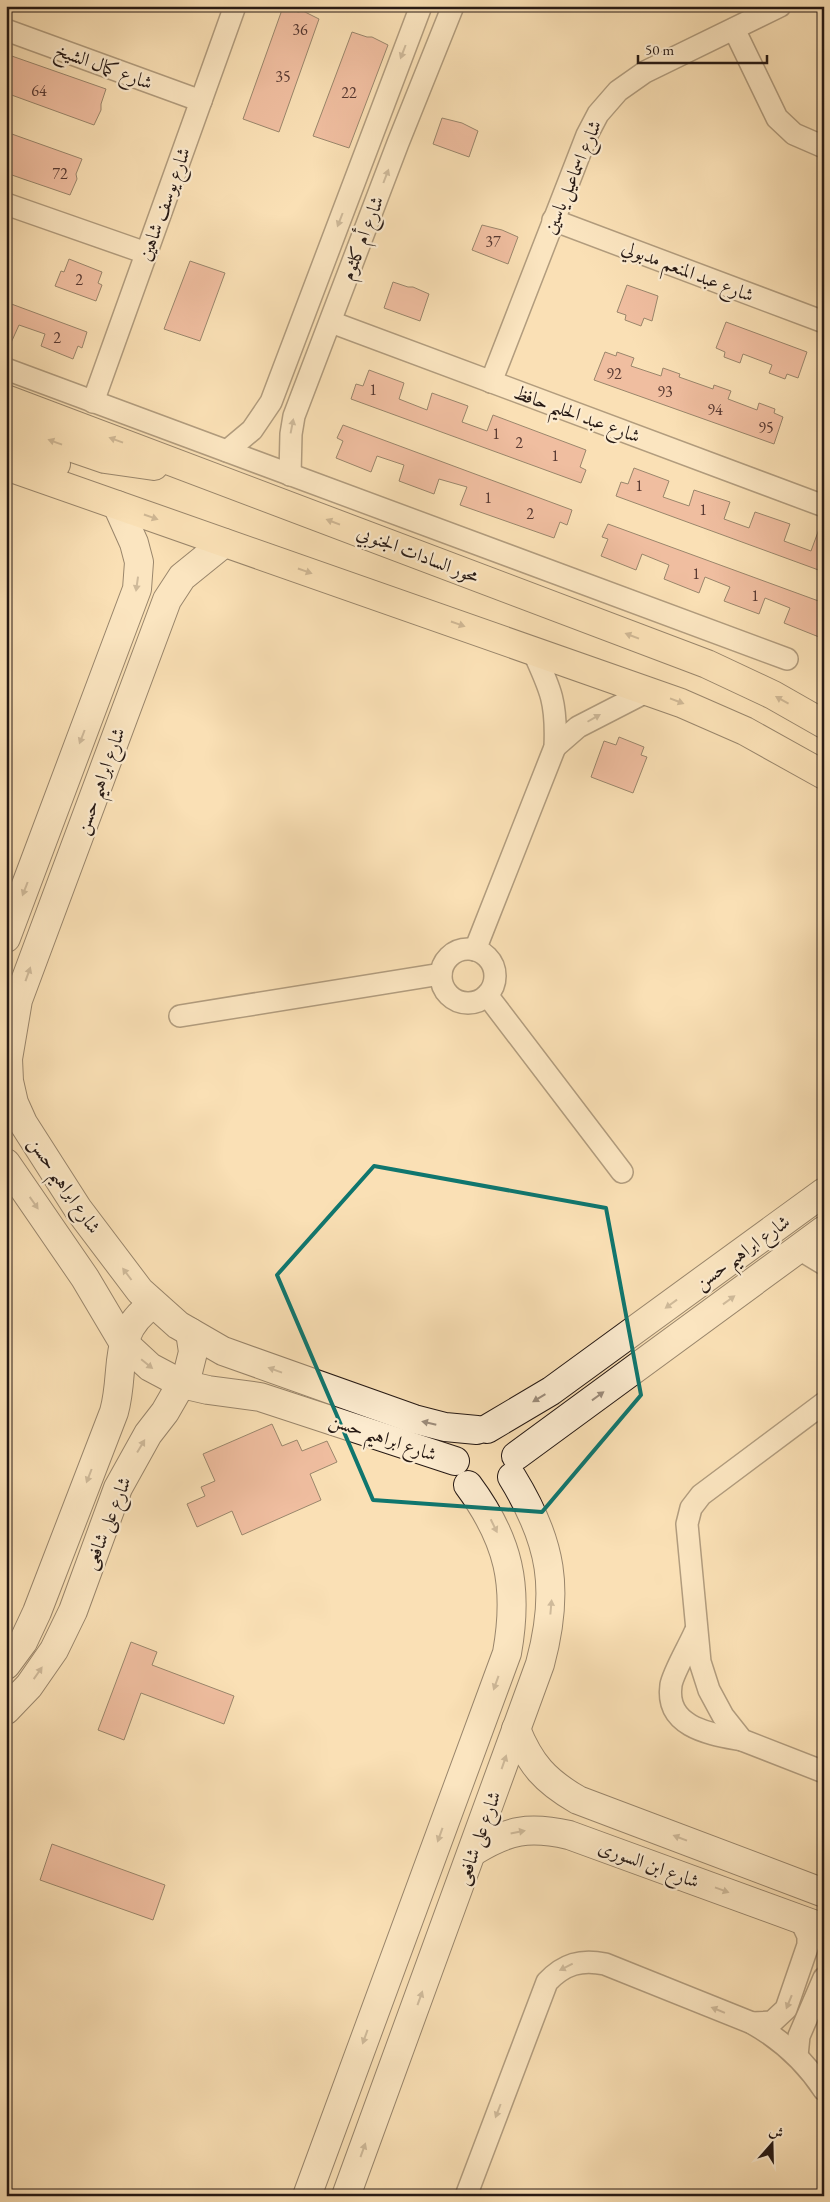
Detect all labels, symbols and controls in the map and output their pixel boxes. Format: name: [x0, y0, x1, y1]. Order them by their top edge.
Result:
house number: 36: [292, 19, 308, 40]
scale bar: [638, 32, 766, 64]
street label: شارع كمال الشيخ: [50, 37, 156, 100]
text: 50 m: [645, 40, 674, 59]
one-way arrow: [399, 45, 407, 59]
house number: 35: [275, 66, 291, 87]
house number: 64: [31, 80, 47, 101]
house number: 22: [341, 82, 357, 103]
street label: شارع اسماعيل ياسين: [537, 116, 610, 239]
street label: شارع يوسف شاهين: [132, 144, 199, 265]
house number: 72: [52, 163, 68, 184]
one-way arrow: [382, 168, 390, 183]
street label: شارع أم كلثوم: [335, 192, 393, 285]
one-way arrow: [336, 213, 344, 228]
house number: 37: [485, 231, 501, 252]
street label: شارع عبد المنعم مدبولي: [616, 234, 758, 313]
house number: 2: [75, 269, 83, 290]
house number: 2: [53, 327, 61, 348]
house number: 92: [606, 363, 622, 384]
house number: 1: [369, 379, 377, 400]
street label: شارع عبد الحليم حافظ: [508, 379, 644, 455]
house number: 93: [657, 381, 673, 402]
house number: 94: [707, 399, 723, 420]
house number: 95: [758, 417, 774, 438]
one-way arrow: [289, 418, 297, 434]
house number: 1: [492, 423, 500, 444]
house number: 2: [515, 432, 523, 453]
one-way arrow: [108, 436, 123, 444]
one-way arrow: [47, 438, 62, 446]
house number: 1: [551, 445, 559, 466]
house number: 1: [635, 475, 643, 496]
house number: 1: [484, 487, 492, 508]
house number: 1: [699, 499, 707, 520]
house number: 2: [526, 503, 534, 524]
one-way arrow: [144, 514, 159, 521]
one-way arrow: [326, 518, 341, 525]
street label: محور السادات الجنوبي: [352, 519, 483, 592]
house number: 1: [692, 563, 700, 584]
one-way arrow: [297, 568, 312, 575]
one-way arrow: [133, 577, 141, 593]
house number: 1: [751, 585, 759, 606]
one-way arrow: [451, 620, 466, 628]
one-way arrow: [625, 632, 640, 639]
one-way arrow: [775, 695, 788, 704]
one-way arrow: [670, 698, 685, 706]
one-way arrow: [587, 714, 601, 723]
street label: شارع ابراهيم حسن: [69, 724, 137, 840]
one-way arrow: [78, 730, 86, 745]
one-way arrow: [21, 882, 29, 897]
one-way arrow: [25, 967, 32, 982]
street label: شارع ابراهيم حسن: [18, 1132, 107, 1242]
one-way arrow: [29, 1196, 40, 1209]
street label: شارع ابراهيم حسن: [689, 1209, 799, 1301]
one-way arrow: [122, 1268, 133, 1281]
one-way arrow: [722, 1295, 736, 1305]
one-way arrow: [665, 1298, 678, 1309]
one-way arrow: [140, 1358, 153, 1369]
one-way arrow: [268, 1366, 283, 1373]
one-way arrow: [591, 1391, 605, 1401]
one-way arrow: [532, 1393, 546, 1402]
street label: شارع ابراهيم حسن: [324, 1407, 440, 1474]
one-way arrow: [421, 1419, 436, 1427]
one-way arrow: [136, 1439, 145, 1452]
one-way arrow: [85, 1469, 93, 1484]
street label: شارع على شافعى: [77, 1473, 140, 1574]
one-way arrow: [490, 1518, 499, 1533]
one-way arrow: [547, 1599, 555, 1615]
one-way arrow: [33, 1666, 43, 1680]
one-way arrow: [492, 1675, 499, 1690]
one-way arrow: [501, 1755, 509, 1770]
street label: شارع على شافعى: [449, 1788, 509, 1889]
one-way arrow: [436, 1828, 444, 1843]
one-way arrow: [510, 1828, 525, 1836]
street label: شارع ابن السورى: [594, 1834, 703, 1897]
one-way arrow: [673, 1834, 687, 1842]
one-way arrow: [715, 1886, 730, 1894]
one-way arrow: [559, 1963, 573, 1971]
one-way arrow: [417, 1990, 424, 2005]
one-way arrow: [784, 1995, 792, 2009]
one-way arrow: [711, 2005, 725, 2013]
one-way arrow: [361, 2030, 369, 2045]
one-way arrow: [494, 2104, 501, 2119]
north arrow: [748, 2120, 798, 2170]
text: ش: [767, 2121, 786, 2143]
one-way arrow: [359, 2142, 367, 2157]

